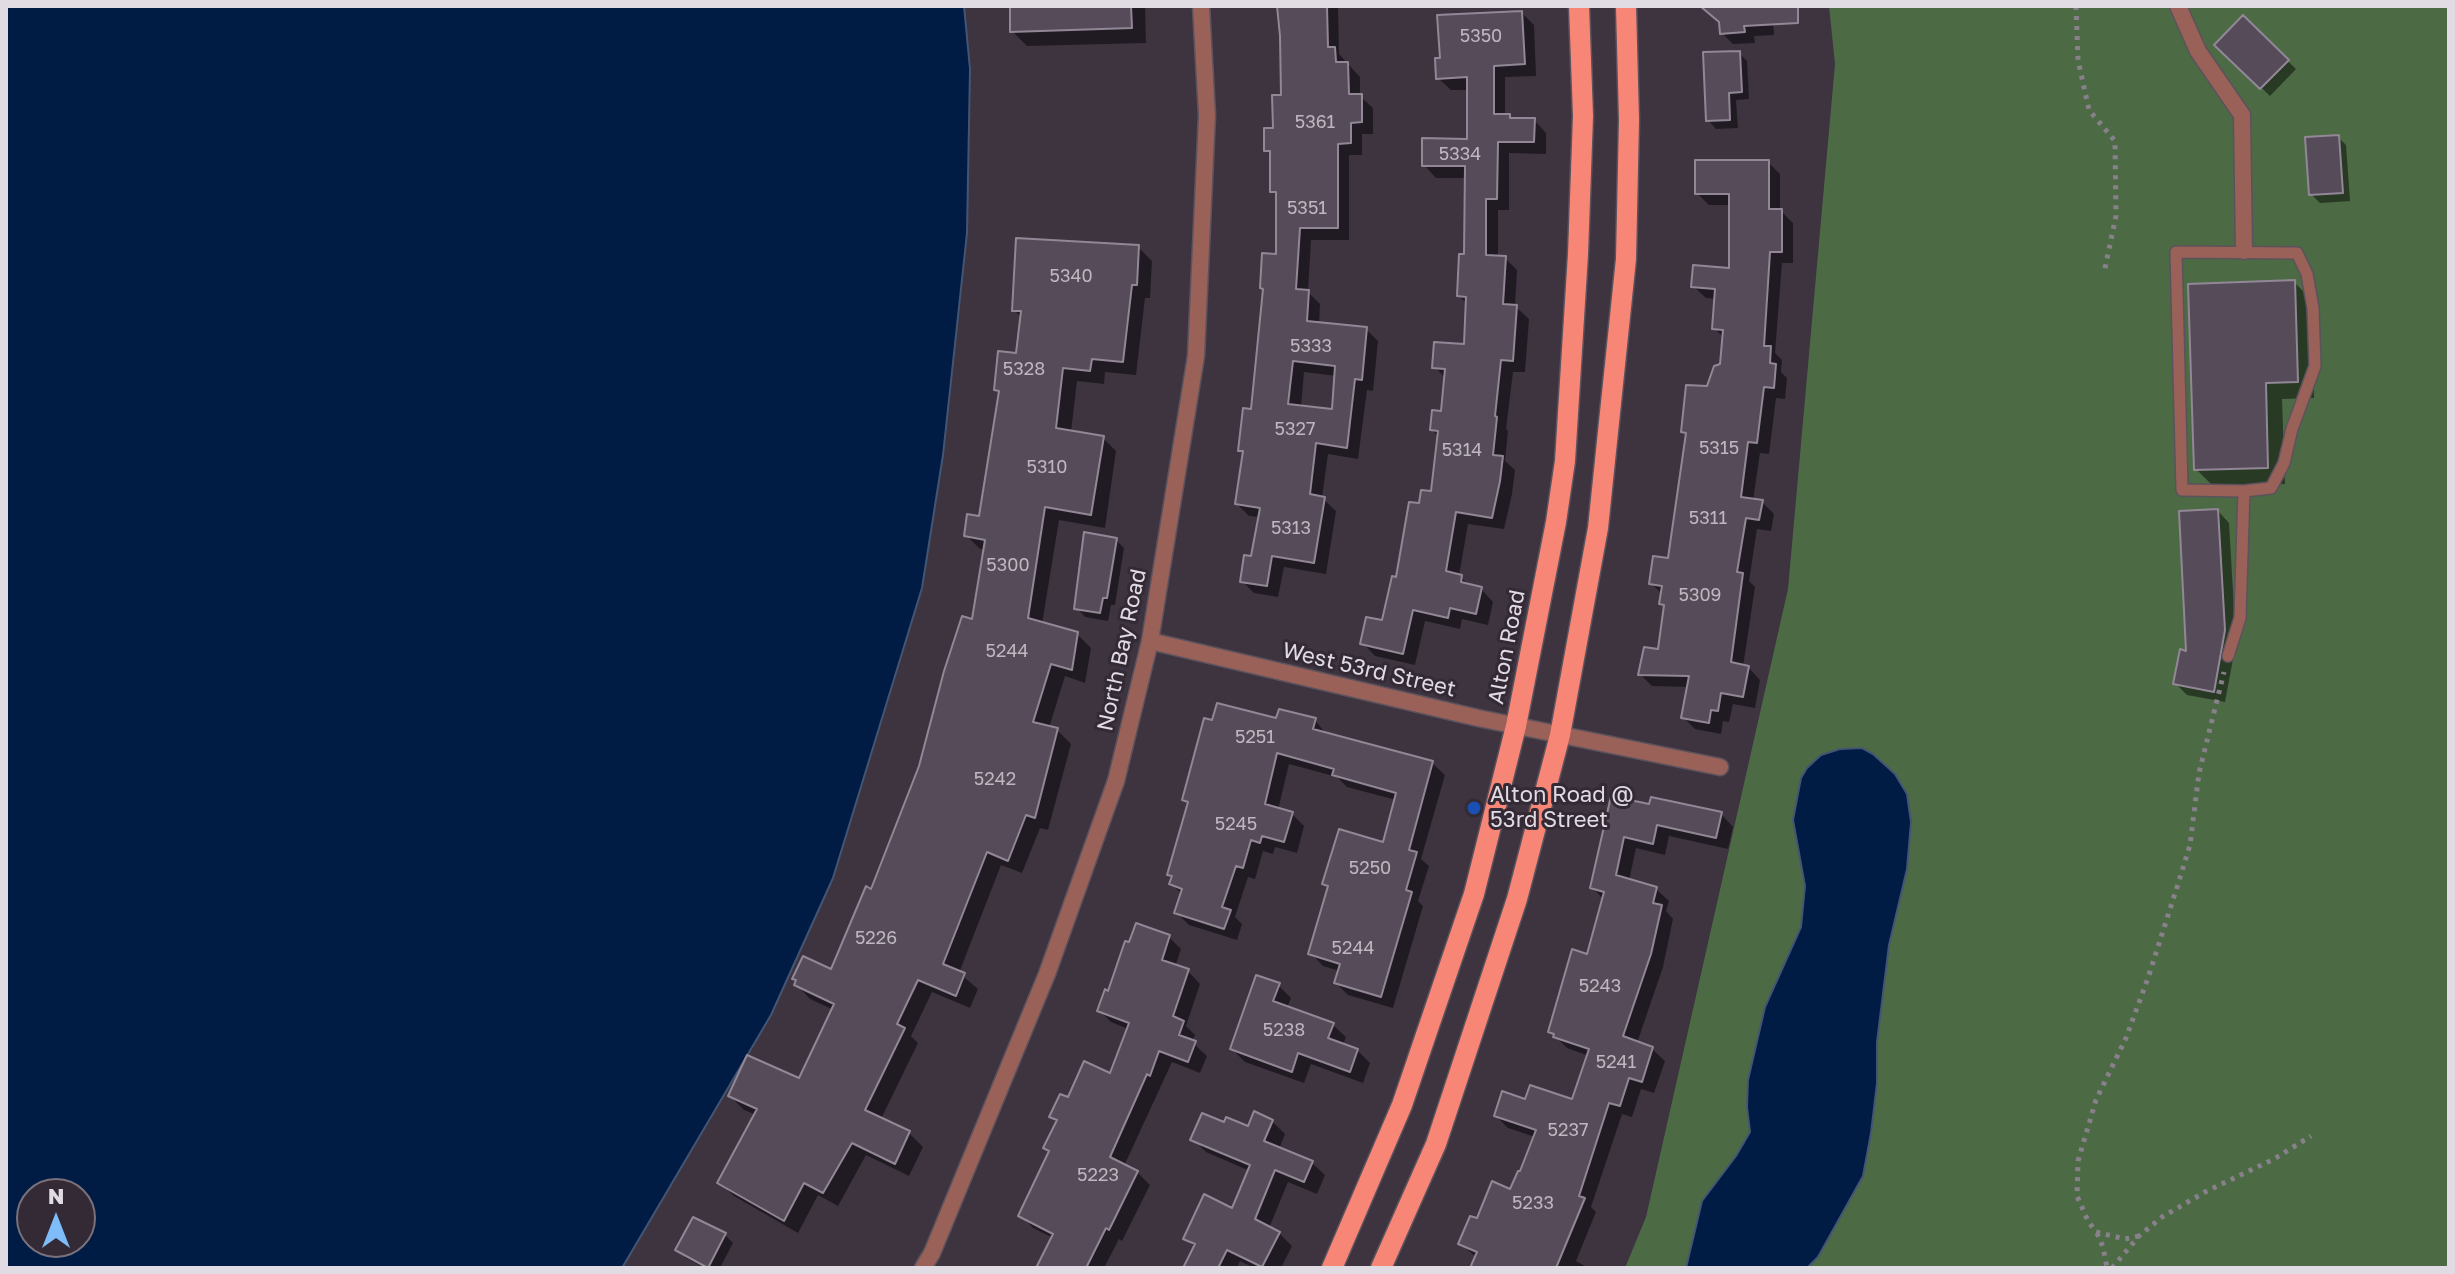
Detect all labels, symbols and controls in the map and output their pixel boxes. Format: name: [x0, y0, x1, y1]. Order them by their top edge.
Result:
house number: 5350: [1460, 25, 1502, 47]
house number: 5361: [1295, 111, 1335, 133]
house number: 5334: [1439, 143, 1481, 165]
house number: 5351: [1287, 197, 1327, 219]
house number: 5340: [1049, 265, 1093, 287]
house number: 5333: [1290, 335, 1332, 357]
house number: 5328: [1003, 358, 1045, 380]
house number: 5327: [1275, 418, 1315, 440]
house number: 5315: [1699, 437, 1739, 459]
house number: 5314: [1442, 439, 1482, 461]
house number: 5310: [1027, 456, 1067, 478]
house number: 5311: [1689, 507, 1727, 529]
house number: 5313: [1271, 517, 1311, 539]
house number: 5300: [986, 554, 1030, 576]
street label: North Bay Road: [1092, 566, 1152, 734]
house number: 5309: [1678, 584, 1722, 606]
street label: Alton Road: [1483, 588, 1531, 706]
street label: West 53rd Street: [1280, 637, 1458, 703]
house number: 5244: [986, 640, 1028, 662]
house number: 5251: [1235, 726, 1275, 748]
house number: 5242: [974, 768, 1016, 790]
place label: Alton Road @ 53rd Street: [1490, 782, 1634, 834]
marker: Alton Road @ 53rd Street: [1465, 799, 1483, 817]
house number: 5245: [1215, 813, 1257, 835]
house number: 5250: [1349, 857, 1391, 879]
house number: 5226: [855, 927, 897, 949]
house number: 5244: [1332, 937, 1374, 959]
house number: 5243: [1579, 975, 1621, 997]
house number: 5238: [1263, 1019, 1305, 1041]
house number: 5241: [1596, 1051, 1636, 1073]
house number: 5237: [1548, 1119, 1588, 1141]
house number: 5223: [1077, 1164, 1119, 1186]
north arrow: [16, 1178, 96, 1258]
text: N: [48, 1182, 64, 1209]
house number: 5233: [1512, 1192, 1554, 1214]

